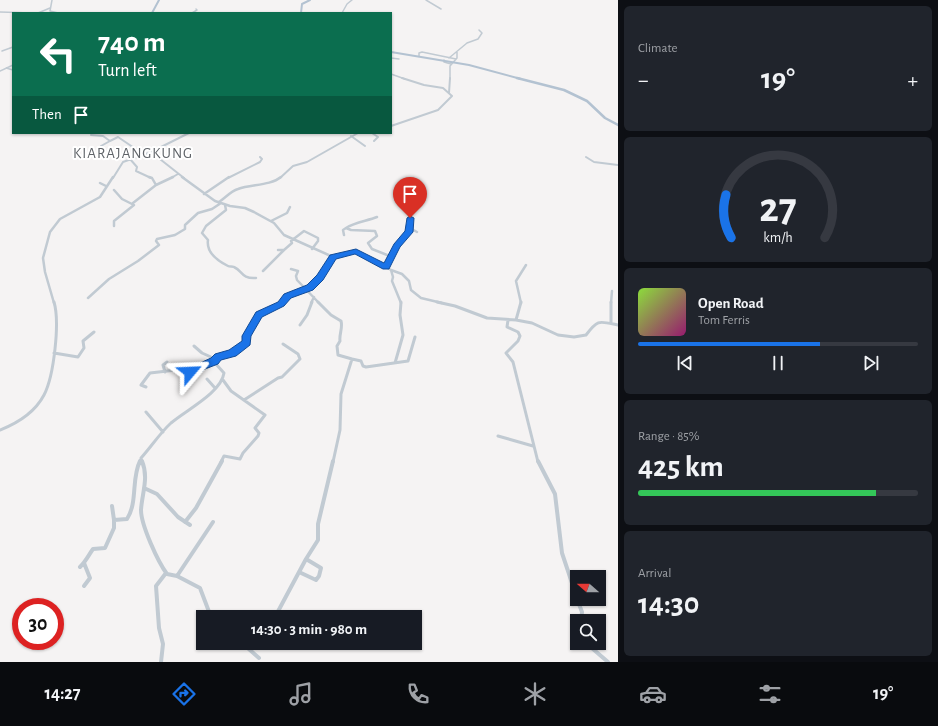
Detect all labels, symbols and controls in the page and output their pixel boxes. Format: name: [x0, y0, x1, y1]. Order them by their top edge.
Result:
icon: left: [32, 28, 84, 80]
text: 740 m: [98, 29, 166, 57]
text: Climate: [638, 42, 677, 55]
text: Turn left: [98, 62, 157, 80]
text: 19°: [761, 64, 795, 94]
text: −: [638, 69, 649, 91]
text: +: [907, 69, 918, 91]
icon: arrive: [70, 104, 92, 126]
text: Then: [32, 107, 62, 122]
district label: KIARAJANGKUNG: [73, 146, 193, 161]
pin: [393, 177, 427, 218]
icon: arrive: [399, 183, 421, 205]
text: 27: [759, 188, 797, 229]
text: km/h: [763, 230, 793, 244]
text: Open Road: [698, 296, 764, 311]
text: Tom Ferris: [698, 314, 750, 327]
position arrow: [169, 351, 211, 393]
icon: previous: [674, 352, 696, 374]
icon: pause: [767, 352, 789, 374]
icon: next: [860, 352, 882, 374]
text: Range · 85%: [638, 430, 699, 443]
text: 425 km: [638, 452, 724, 482]
text: Arrival: [638, 567, 671, 580]
north arrow: [570, 570, 606, 606]
map controls: [570, 570, 606, 650]
text: 14:30: [638, 589, 699, 619]
speed limit sign: 30: [12, 598, 64, 650]
button: search: [570, 614, 606, 650]
text: 14:30 · 3 min · 980 m: [251, 622, 367, 637]
icon: directions: [170, 680, 198, 708]
icon: music: [287, 680, 315, 708]
icon: phone: [404, 680, 432, 708]
icon: climate: [521, 680, 549, 708]
icon: car: [639, 680, 667, 708]
icon: filters: [756, 680, 784, 708]
text: 14:27: [45, 685, 81, 703]
text: 19°: [873, 685, 893, 703]

